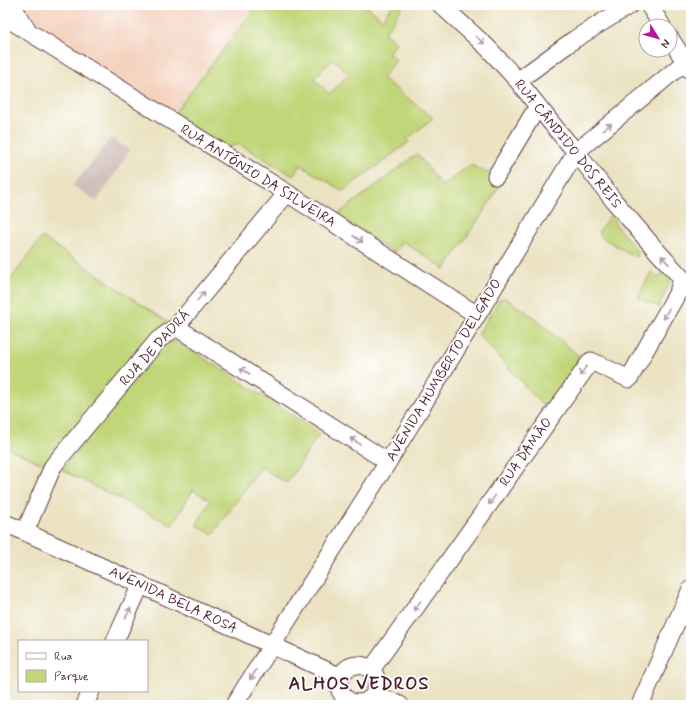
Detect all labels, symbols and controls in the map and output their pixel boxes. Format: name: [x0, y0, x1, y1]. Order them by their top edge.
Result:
north arrow: [638, 18, 678, 58]
one-way arrow: [475, 36, 485, 45]
text: N: [657, 36, 673, 51]
street label: RUA CÂNDIDO DOS REIS: [510, 76, 626, 212]
street label: RUA ANTÓNIO DA SILVEIRA: [177, 121, 339, 231]
one-way arrow: [601, 122, 612, 131]
one-way arrow: [352, 235, 363, 243]
one-way arrow: [660, 255, 669, 265]
street label: AVENIDA HUMBERTO DELGADO: [382, 276, 506, 464]
one-way arrow: [196, 291, 205, 302]
street label: RUA DE DADRÁ: [116, 306, 194, 390]
one-way arrow: [661, 308, 669, 320]
one-way arrow: [579, 366, 587, 377]
one-way arrow: [240, 367, 251, 375]
street label: RUA DAMÃO: [496, 414, 556, 490]
one-way arrow: [350, 437, 361, 445]
one-way arrow: [488, 495, 496, 506]
street label: AVENIDA BELA ROSA: [106, 562, 240, 638]
one-way arrow: [413, 601, 421, 612]
one-way arrow: [125, 607, 132, 619]
legend: [18, 640, 148, 692]
text: Rua: [54, 649, 72, 665]
text: Parque: [54, 669, 89, 685]
one-way arrow: [248, 669, 256, 681]
district label: ALHOS VEDROS: [289, 672, 429, 696]

